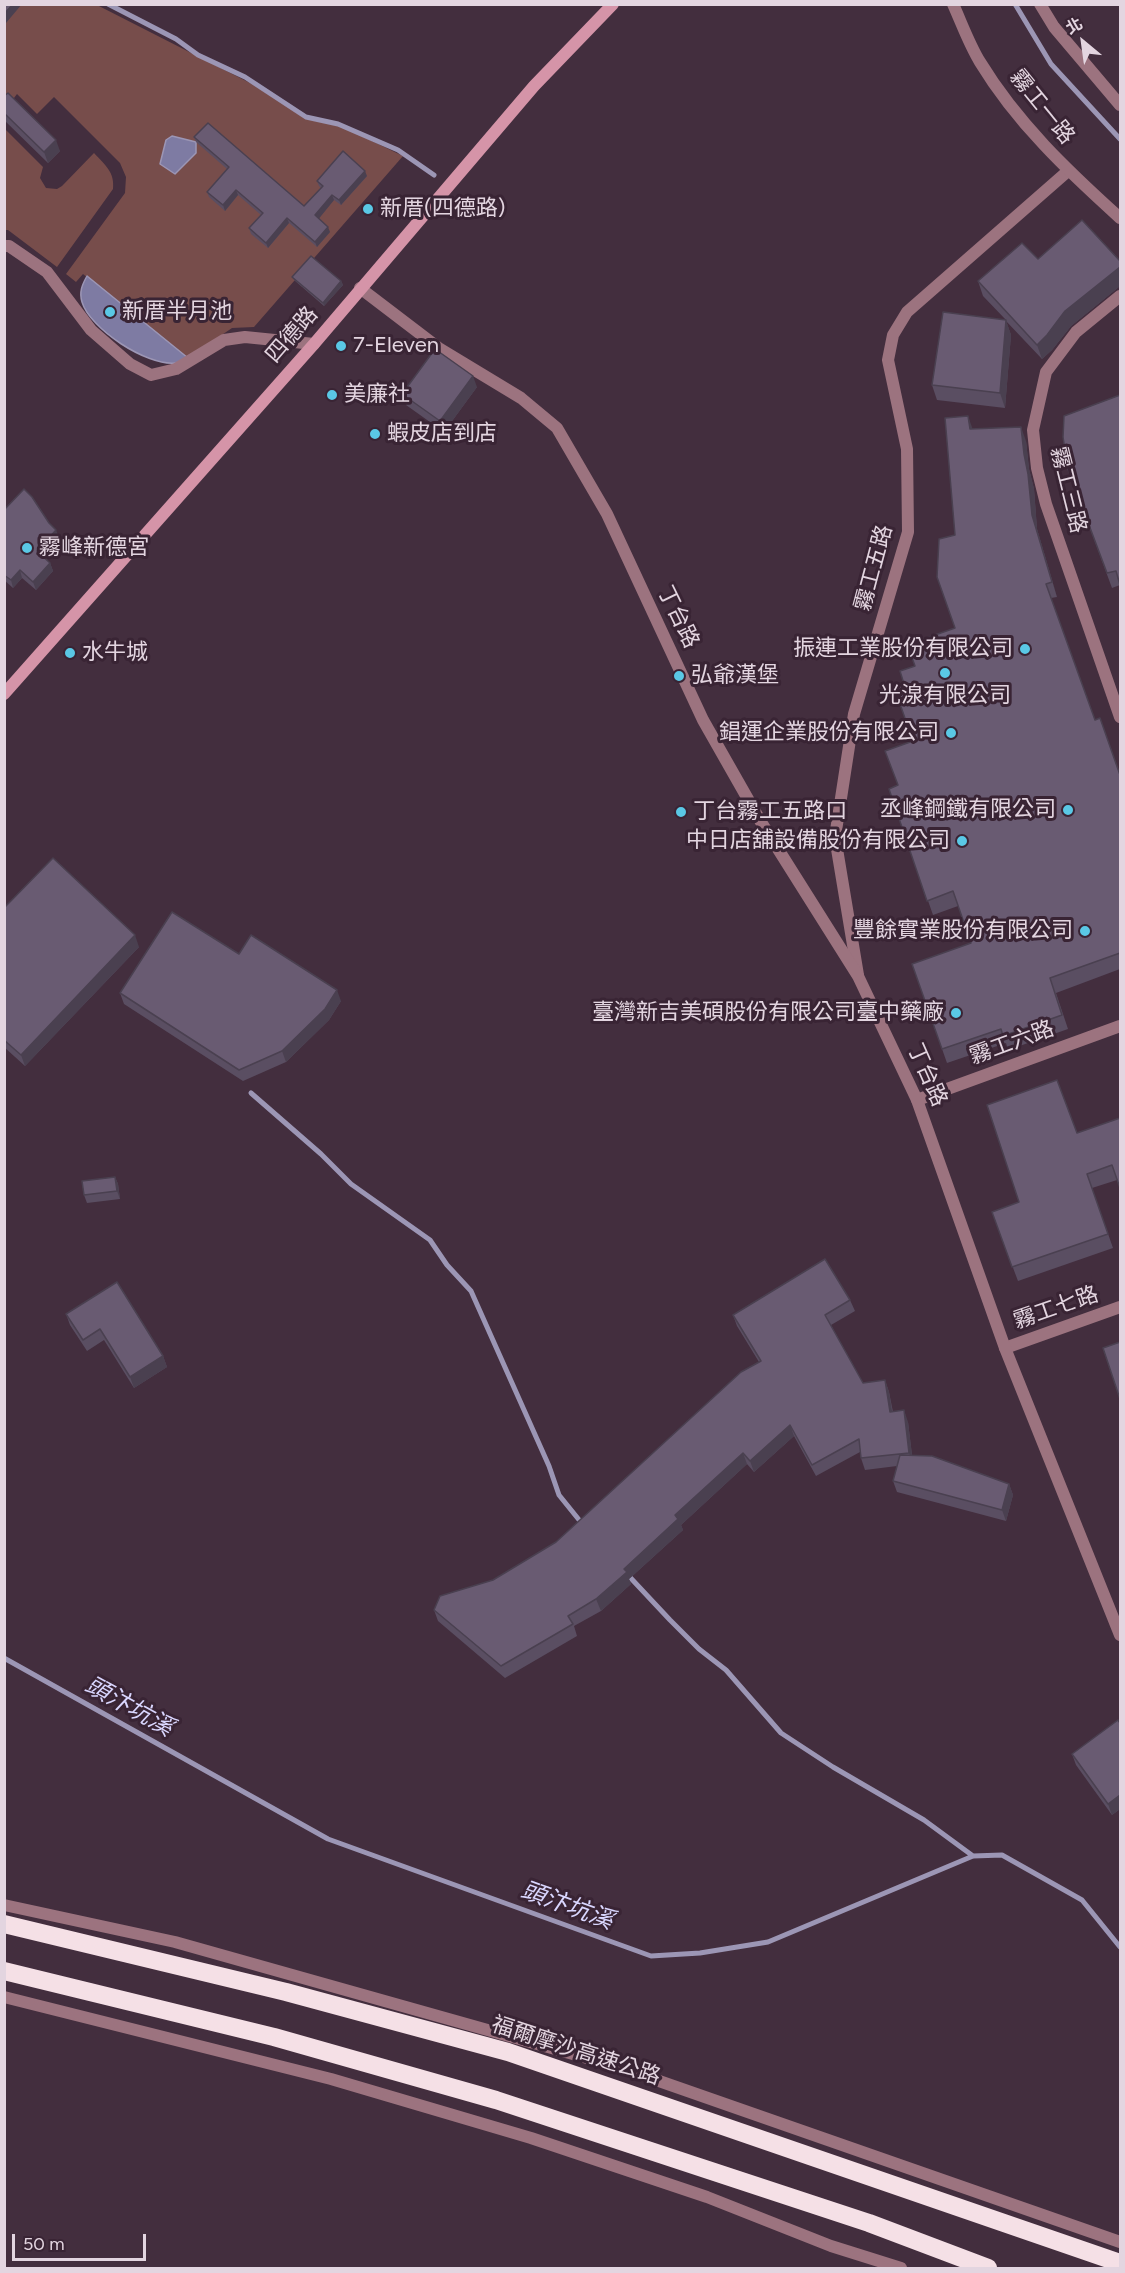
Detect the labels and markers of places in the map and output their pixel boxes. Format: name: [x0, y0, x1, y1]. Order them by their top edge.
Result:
place label: 新厝(四德路): [380, 196, 505, 222]
marker: 新厝(四德路): [361, 202, 375, 216]
place label: 新厝半月池: [122, 299, 232, 325]
marker: 新厝半月池: [103, 305, 117, 319]
place label: 7-Eleven: [353, 333, 439, 359]
marker: 7-Eleven: [334, 339, 348, 353]
place label: 美廉社: [344, 382, 410, 408]
marker: 美廉社: [325, 388, 339, 402]
place label: 蝦皮店到店: [387, 421, 497, 447]
marker: 蝦皮店到店: [368, 427, 382, 441]
place label: 霧峰新德宮: [39, 535, 149, 561]
marker: 霧峰新德宮: [20, 541, 34, 555]
place label: 振連工業股份有限公司: [793, 636, 1013, 662]
place label: 水牛城: [82, 640, 148, 666]
marker: 振連工業股份有限公司: [1018, 642, 1032, 656]
marker: 水牛城: [63, 646, 77, 660]
place label: 弘爺漢堡: [691, 663, 779, 689]
marker: 光湶有限公司: [938, 666, 952, 680]
marker: 弘爺漢堡: [672, 669, 686, 683]
place label: 光湶有限公司: [879, 683, 1011, 709]
place label: 錩運企業股份有限公司: [719, 720, 939, 746]
marker: 錩運企業股份有限公司: [944, 726, 958, 740]
place label: 丞峰鋼鐵有限公司: [880, 797, 1056, 823]
place label: 丁台霧工五路口: [693, 799, 847, 825]
marker: 丞峰鋼鐵有限公司: [1061, 803, 1075, 817]
marker: 丁台霧工五路口: [674, 805, 688, 819]
place label: 中日店舖設備股份有限公司: [686, 828, 950, 854]
marker: 中日店舖設備股份有限公司: [955, 834, 969, 848]
place label: 豐餘實業股份有限公司: [853, 918, 1073, 944]
marker: 豐餘實業股份有限公司: [1078, 924, 1092, 938]
place label: 臺灣新吉美碩股份有限公司臺中藥廠: [592, 1000, 944, 1026]
marker: 臺灣新吉美碩股份有限公司臺中藥廠: [949, 1006, 963, 1020]

